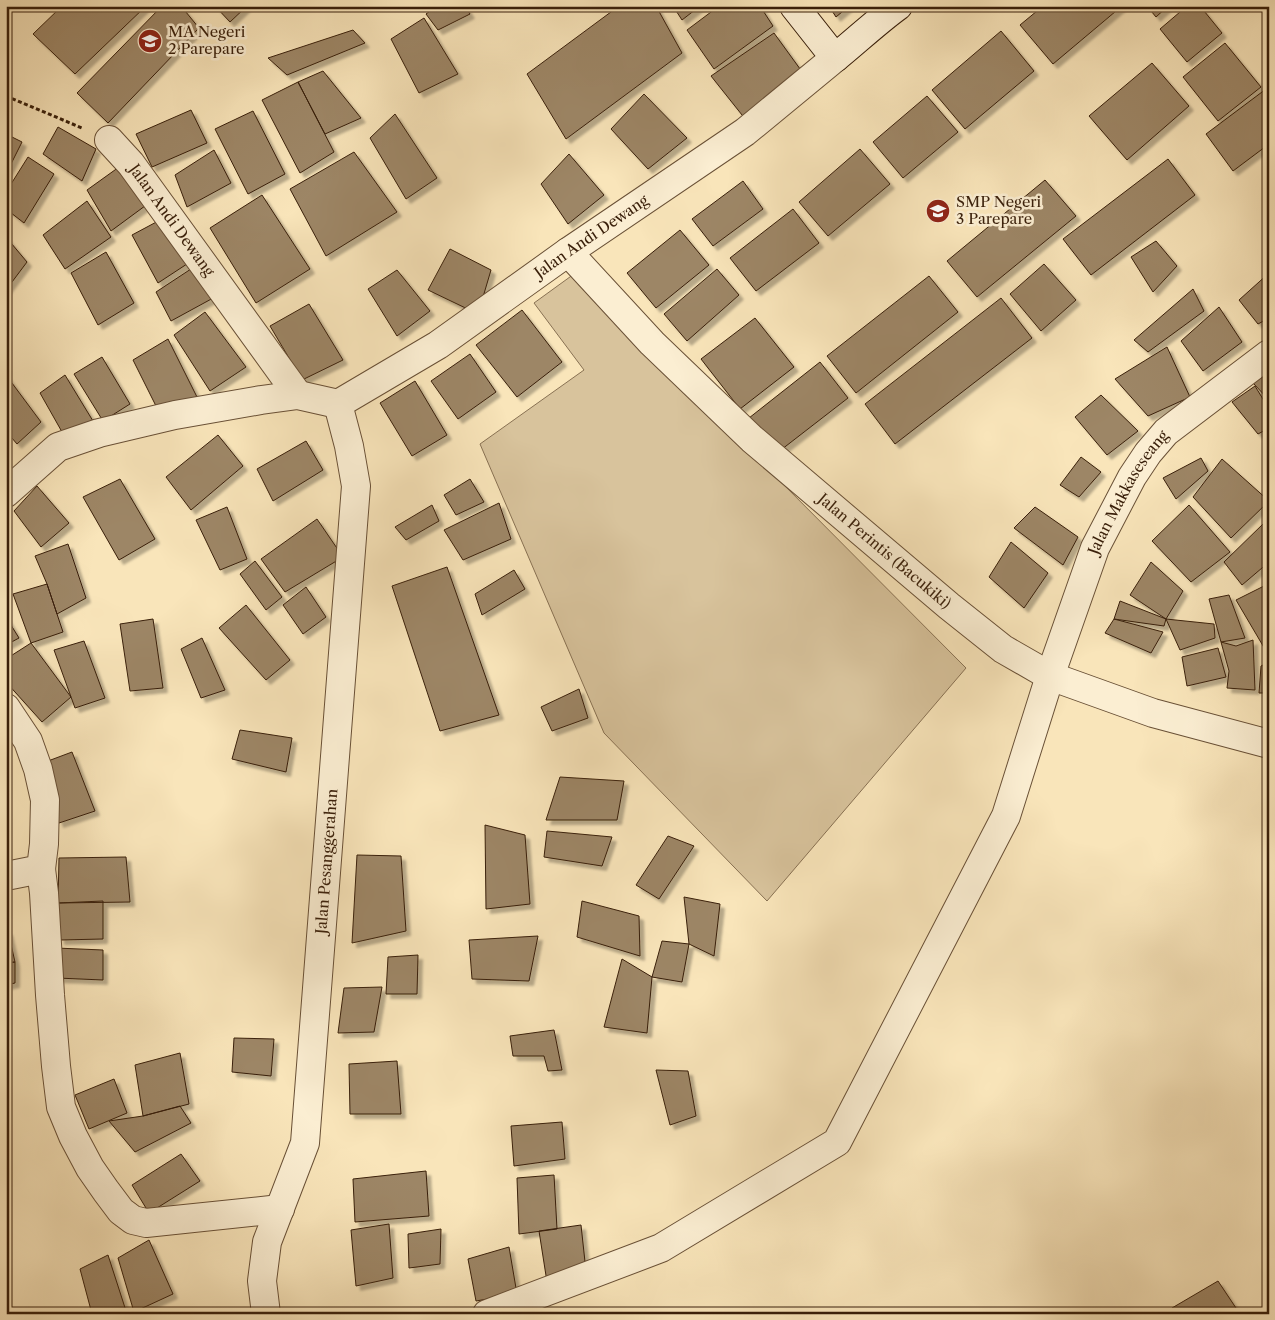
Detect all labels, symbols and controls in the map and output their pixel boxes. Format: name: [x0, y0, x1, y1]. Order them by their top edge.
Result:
place label: MA Negeri 2 Parepare: [168, 22, 246, 58]
school or university icon: MA Negeri 2 Parepare: [137, 28, 163, 54]
street label: Jalan Andi Dewang: [124, 158, 219, 280]
street label: Jalan Andi Dewang: [529, 190, 652, 283]
place label: SMP Negeri 3 Parepare: [956, 192, 1042, 228]
school or university icon: SMP Negeri 3 Parepare: [925, 198, 951, 224]
street label: Jalan Makkaseseang: [1083, 426, 1172, 559]
street label: Jalan Perintis (Bacukiki): [813, 488, 955, 613]
street label: Jalan Pesanggerahan: [311, 787, 342, 937]

